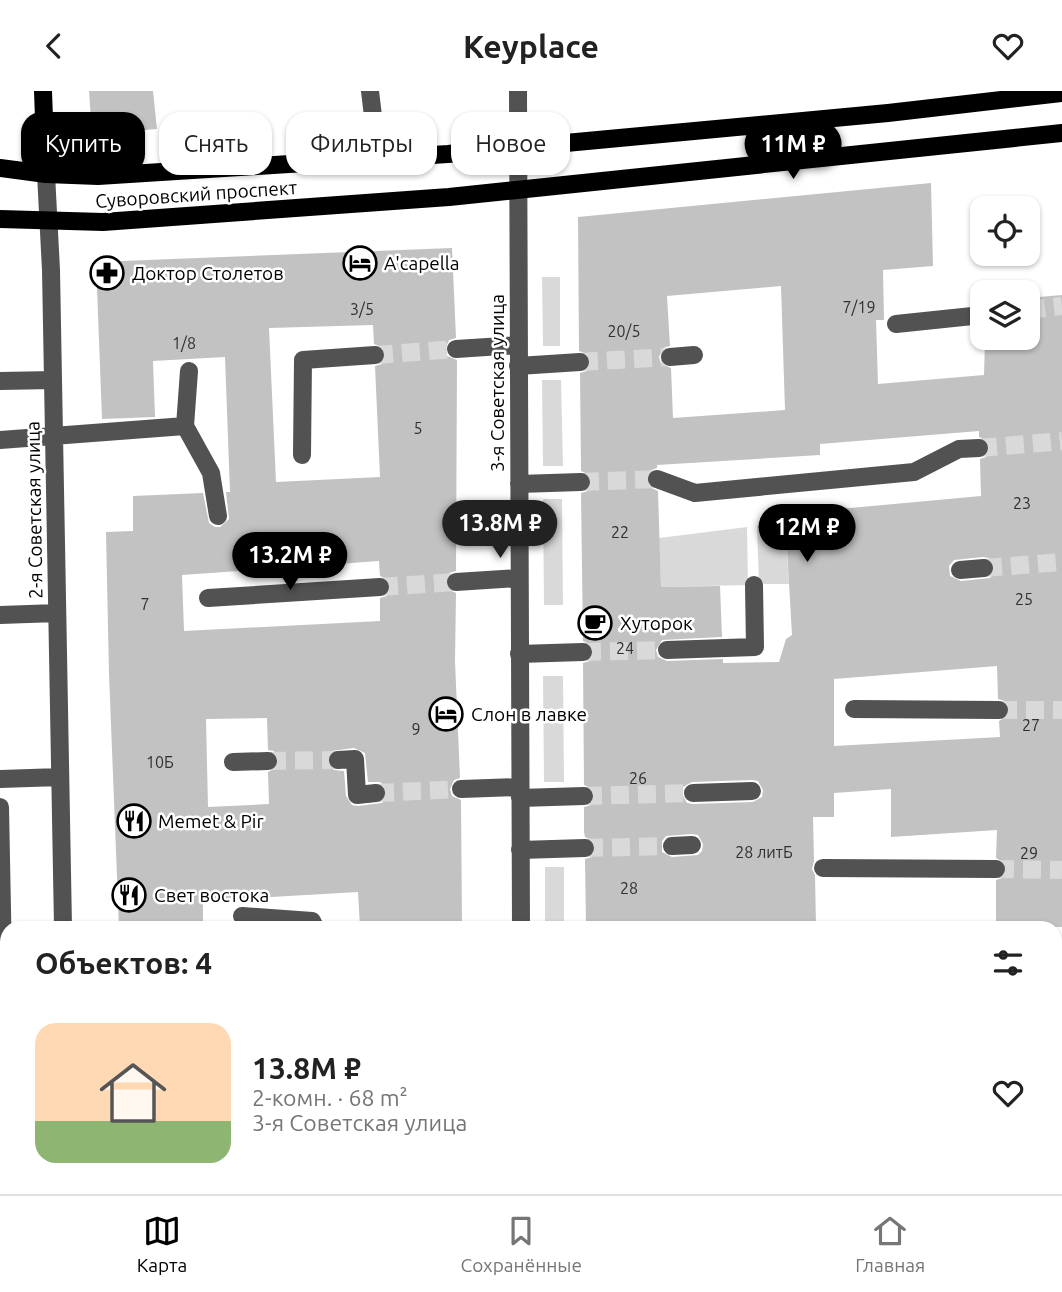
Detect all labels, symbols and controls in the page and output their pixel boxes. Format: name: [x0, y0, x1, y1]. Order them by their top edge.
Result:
icon: back: [35, 27, 73, 65]
icon: heart: [989, 27, 1027, 65]
text: Keyplace: [463, 28, 599, 64]
chip: Купить: [21, 112, 145, 175]
chip: Снять: [159, 112, 272, 175]
chip: Фильтры: [286, 112, 437, 175]
chip: Новое: [451, 112, 570, 175]
pin: 11M ₽: [744, 122, 842, 181]
text: 11M ₽: [761, 131, 825, 156]
street label: Суворовский проспект: [94, 176, 298, 212]
map controls: [970, 196, 1040, 350]
button: locate: [970, 196, 1040, 266]
hotel icon: A'capella: [341, 244, 379, 282]
place label: A'capella: [384, 252, 460, 274]
pharmacy icon: Доктор Столетов: [88, 254, 126, 292]
place label: Доктор Столетов: [132, 262, 284, 284]
button: layers: [970, 280, 1040, 350]
street label: 3-я Советская улица: [486, 294, 508, 472]
house number: 7/19: [843, 298, 875, 316]
house number: 3/5: [350, 300, 374, 318]
house number: 20/5: [608, 322, 640, 340]
house number: 1/8: [172, 334, 196, 352]
house number: 5: [413, 419, 423, 437]
street label: 2-я Советская улица: [21, 421, 47, 599]
house number: 23: [1013, 494, 1031, 512]
pin: 13.8M ₽: [435, 501, 565, 560]
pin: 12M ₽: [758, 505, 856, 564]
text: 13.8M ₽: [458, 510, 542, 535]
text: 12M ₽: [775, 514, 839, 539]
house number: 22: [611, 523, 629, 541]
pin: 13.2M ₽: [225, 533, 355, 592]
text: 13.2M ₽: [248, 542, 332, 567]
house number: 25: [1015, 590, 1033, 608]
house number: 7: [140, 595, 150, 613]
cafe icon: Хуторок: [576, 604, 614, 642]
place label: Хуторок: [620, 612, 693, 634]
house number: 24: [616, 639, 634, 657]
hotel icon: Слон в лавке: [427, 695, 465, 733]
place label: Слон в лавке: [471, 703, 587, 725]
house number: 27: [1022, 716, 1040, 734]
house number: 9: [411, 720, 421, 738]
house number: 10Б: [146, 753, 174, 771]
house number: 26: [629, 769, 647, 787]
restaurant icon: Memet & Pir: [115, 802, 153, 840]
place label: Memet & Pir: [158, 810, 264, 832]
house number: 28 литБ: [735, 843, 793, 861]
house number: 29: [1020, 844, 1038, 862]
restaurant icon: Свет востока: [110, 876, 148, 914]
house number: 28: [620, 879, 638, 897]
place label: Свет востока: [154, 884, 269, 906]
icon: filters: [989, 944, 1027, 982]
text: Объектов: 4: [35, 946, 212, 980]
icon: home: [91, 1051, 175, 1135]
text: 13.8M ₽: [252, 1051, 361, 1085]
icon: heart: [989, 1074, 1027, 1112]
text: 2-комн. · 68 m²: [252, 1085, 408, 1110]
text: 3-я Советская улица: [252, 1110, 467, 1135]
tab: Карта: [137, 1212, 187, 1276]
tab: Сохранённые: [461, 1212, 582, 1276]
tab: Главная: [855, 1212, 925, 1276]

